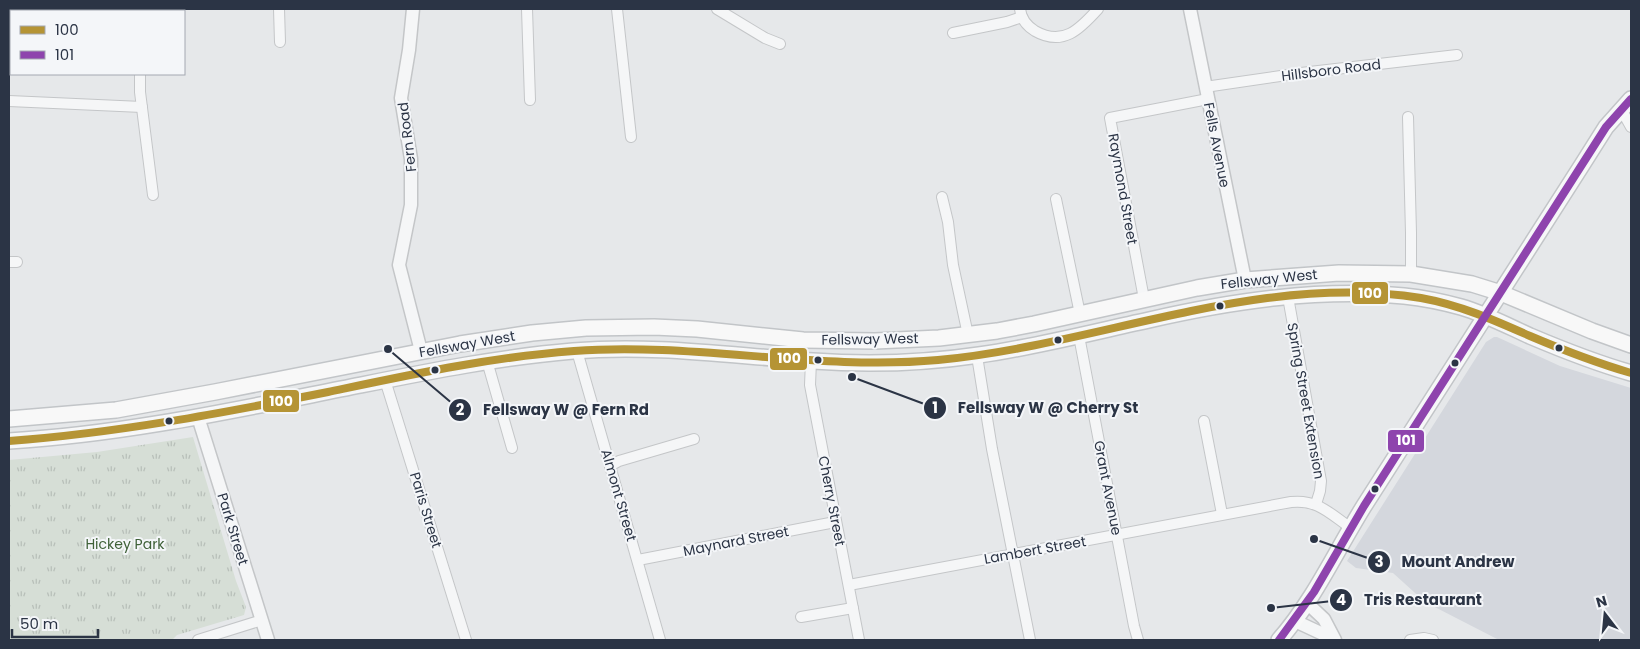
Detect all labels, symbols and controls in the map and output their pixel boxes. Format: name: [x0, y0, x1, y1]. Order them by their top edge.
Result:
legend: [10, 10, 185, 75]
text: 100: [55, 19, 79, 40]
text: 101: [55, 44, 74, 65]
street label: Hillsboro Road: [1280, 54, 1382, 86]
street label: Fern Road: [393, 101, 421, 173]
street label: Fells Avenue: [1199, 101, 1235, 190]
street label: Raymond Street: [1103, 132, 1143, 246]
street label: Fellsway West: [1220, 264, 1318, 294]
line badge: 100: [1351, 281, 1389, 305]
text: 100: [1358, 283, 1382, 303]
unlabelled marker: [1215, 301, 1225, 311]
street label: Spring Street Extension: [1282, 321, 1330, 481]
street label: Fellsway West: [417, 326, 517, 362]
street label: Fellsway West: [821, 328, 919, 350]
unlabelled marker: [1053, 335, 1063, 345]
unlabelled marker: [1554, 343, 1564, 353]
line badge: 100: [769, 347, 808, 371]
text: 100: [777, 348, 801, 368]
unlabelled marker: [813, 355, 823, 365]
unlabelled marker: [1450, 358, 1460, 368]
unlabelled marker: [430, 365, 440, 375]
line badge: 100: [262, 389, 300, 413]
text: 100: [269, 391, 293, 411]
callout: Fellsway W @ Cherry St: [923, 393, 1148, 423]
callout: Fellsway W @ Fern Rd: [448, 395, 659, 425]
text: 1: [932, 397, 938, 418]
text: Fellsway W @ Cherry St: [958, 397, 1138, 418]
text: 2: [456, 399, 465, 420]
text: Fellsway W @ Fern Rd: [483, 399, 649, 420]
unlabelled marker: [164, 416, 174, 426]
line badge: 101: [1387, 429, 1425, 453]
text: 101: [1396, 430, 1416, 450]
street label: Grant Avenue: [1089, 439, 1127, 537]
street label: Almont Street: [596, 447, 642, 543]
street label: Cherry Street: [813, 454, 851, 548]
street label: Paris Street: [405, 470, 447, 550]
unlabelled marker: [1370, 484, 1380, 494]
street label: Park Street: [213, 490, 253, 568]
street label: Maynard Street: [681, 521, 791, 561]
street label: Lambert Street: [982, 531, 1088, 569]
park label: Hickey Park: [85, 534, 165, 554]
callout: Mount Andrew: [1367, 547, 1524, 577]
text: 3: [1374, 551, 1384, 572]
text: Mount Andrew: [1402, 551, 1514, 572]
callout: Tris Restaurant: [1329, 585, 1492, 615]
text: 4: [1336, 589, 1346, 610]
text: Tris Restaurant: [1364, 589, 1482, 610]
north arrow: [1580, 589, 1630, 639]
text: N: [1594, 590, 1609, 613]
scale bar: [12, 606, 99, 638]
text: 50 m: [20, 613, 58, 634]

